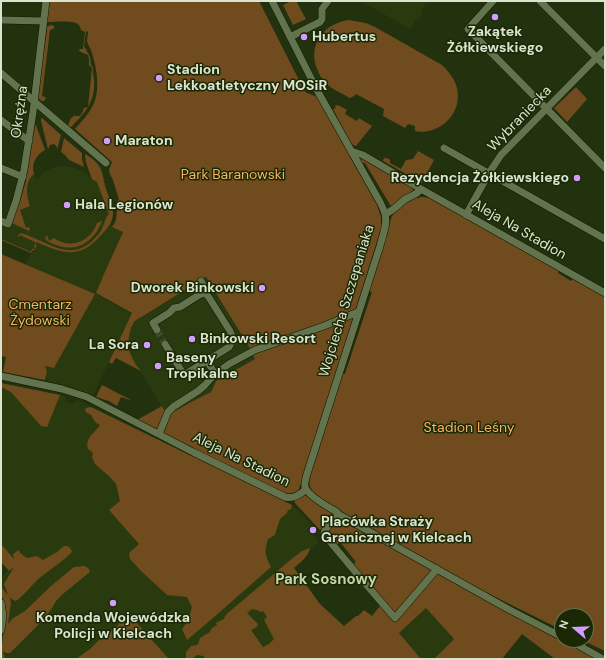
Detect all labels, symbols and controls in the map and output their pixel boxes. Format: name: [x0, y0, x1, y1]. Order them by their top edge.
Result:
marker: Zakątek Żółkiewskiego: [490, 12, 500, 22]
place label: Zakątek Żółkiewskiego: [447, 24, 543, 56]
place label: Hubertus: [312, 29, 376, 45]
marker: Hubertus: [299, 32, 309, 42]
place label: Stadion Lekkoatletyczny MOSiR: [167, 62, 327, 94]
marker: Stadion Lekkoatletyczny MOSiR: [154, 73, 164, 83]
street label: Wybraniecka: [484, 83, 556, 155]
street label: Okrężna: [8, 85, 32, 139]
place label: Maraton: [115, 133, 173, 149]
marker: Maraton: [102, 136, 112, 146]
park label: Park Baranowski: [181, 167, 285, 183]
place label: Rezydencja Żółkiewskiego: [391, 170, 569, 186]
marker: Rezydencja Żółkiewskiego: [572, 173, 582, 183]
street label: Aleja Na Stadion: [469, 196, 569, 264]
place label: Hala Legionów: [75, 197, 173, 213]
marker: Hala Legionów: [62, 200, 72, 210]
street label: Wojciecha Szczepaniaka: [316, 223, 378, 379]
place label: Dworek Binkowski: [131, 280, 254, 296]
marker: Dworek Binkowski: [257, 283, 267, 293]
park label: Cmentarz Żydowski: [8, 297, 72, 330]
place label: Binkowski Resort: [200, 331, 316, 347]
marker: Binkowski Resort: [187, 334, 197, 344]
place label: La Sora: [89, 337, 139, 353]
marker: La Sora: [142, 340, 152, 350]
place label: Baseny Tropikalne: [166, 350, 238, 382]
marker: Baseny Tropikalne: [153, 361, 163, 371]
park label: Stadion Leśny: [423, 420, 515, 436]
street label: Aleja Na Stadion: [190, 429, 292, 491]
place label: Placówka Straży Granicznej w Kielcach: [321, 514, 472, 546]
marker: Placówka Straży Granicznej w Kielcach: [308, 525, 318, 535]
district label: Park Sosnowy: [275, 571, 377, 589]
marker: Komenda Wojewódzka Policji w Kielcach: [108, 598, 118, 608]
north arrow: [554, 608, 594, 648]
place label: Komenda Wojewódzka Policji w Kielcach: [36, 610, 190, 642]
text: N: [556, 618, 572, 630]

